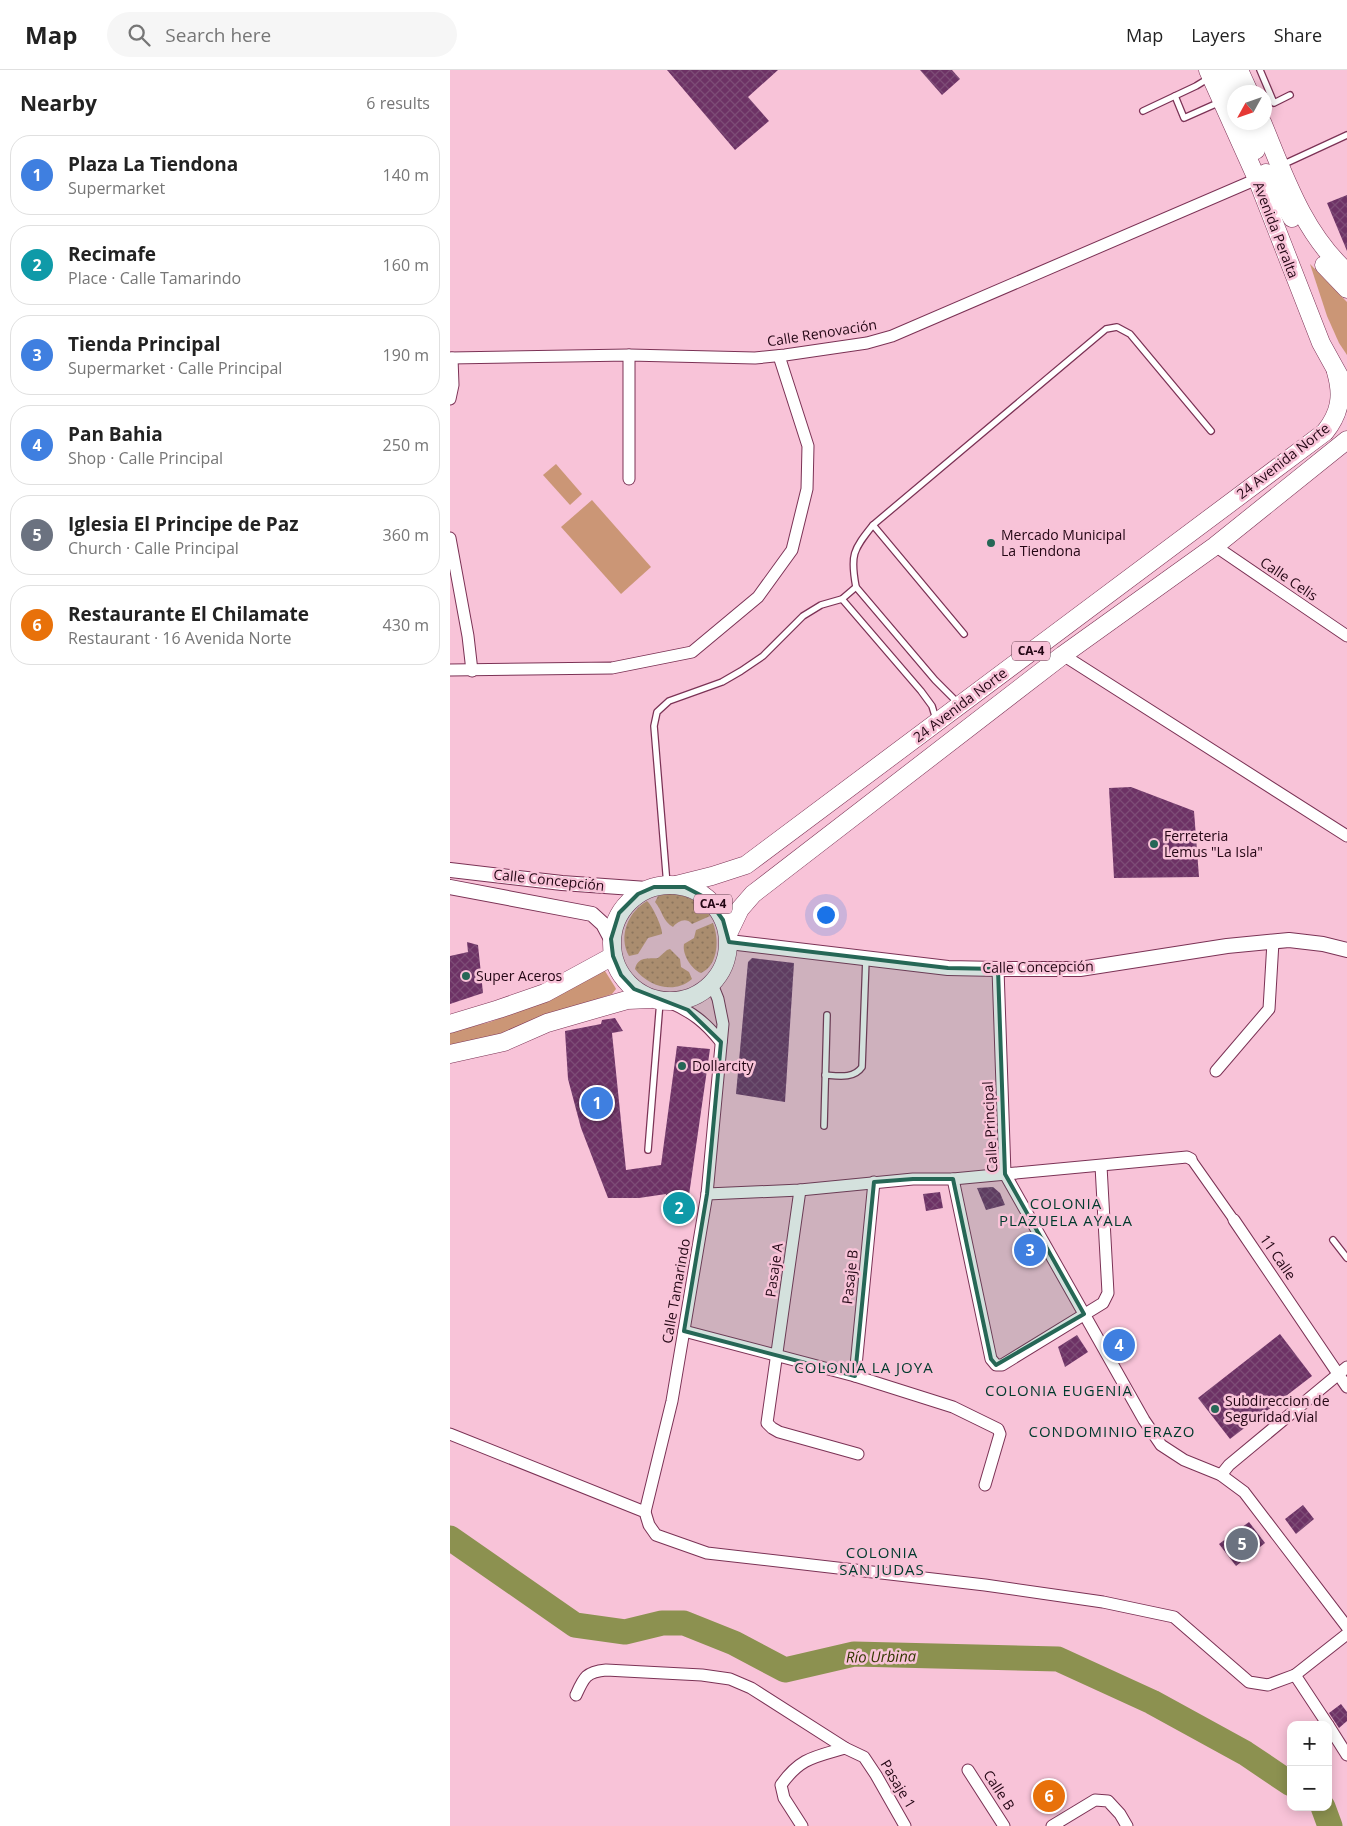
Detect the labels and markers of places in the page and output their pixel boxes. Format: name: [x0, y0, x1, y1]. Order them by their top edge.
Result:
place label: Mercado Municipal La Tiendona: [1001, 525, 1126, 560]
marker: Mercado Municipal La Tiendona: [985, 537, 997, 549]
place label: Ferreteria Lemus "La Isla": [1164, 826, 1263, 861]
marker: Ferreteria Lemus "La Isla": [1148, 838, 1160, 850]
place label: Super Aceros: [476, 966, 563, 985]
marker: Super Aceros: [460, 970, 472, 982]
place label: Dollarcity: [692, 1056, 754, 1075]
marker: Dollarcity: [676, 1060, 688, 1072]
pin: 1: [581, 1084, 613, 1122]
pin: 2: [663, 1189, 695, 1227]
pin: 3: [1014, 1231, 1046, 1269]
pin: 4: [1103, 1326, 1135, 1364]
place label: Subdireccion de Seguridad Vial: [1225, 1391, 1330, 1426]
marker: Subdireccion de Seguridad Vial: [1209, 1403, 1221, 1415]
pin: 5: [1226, 1525, 1258, 1563]
pin: 6: [1033, 1777, 1065, 1815]

